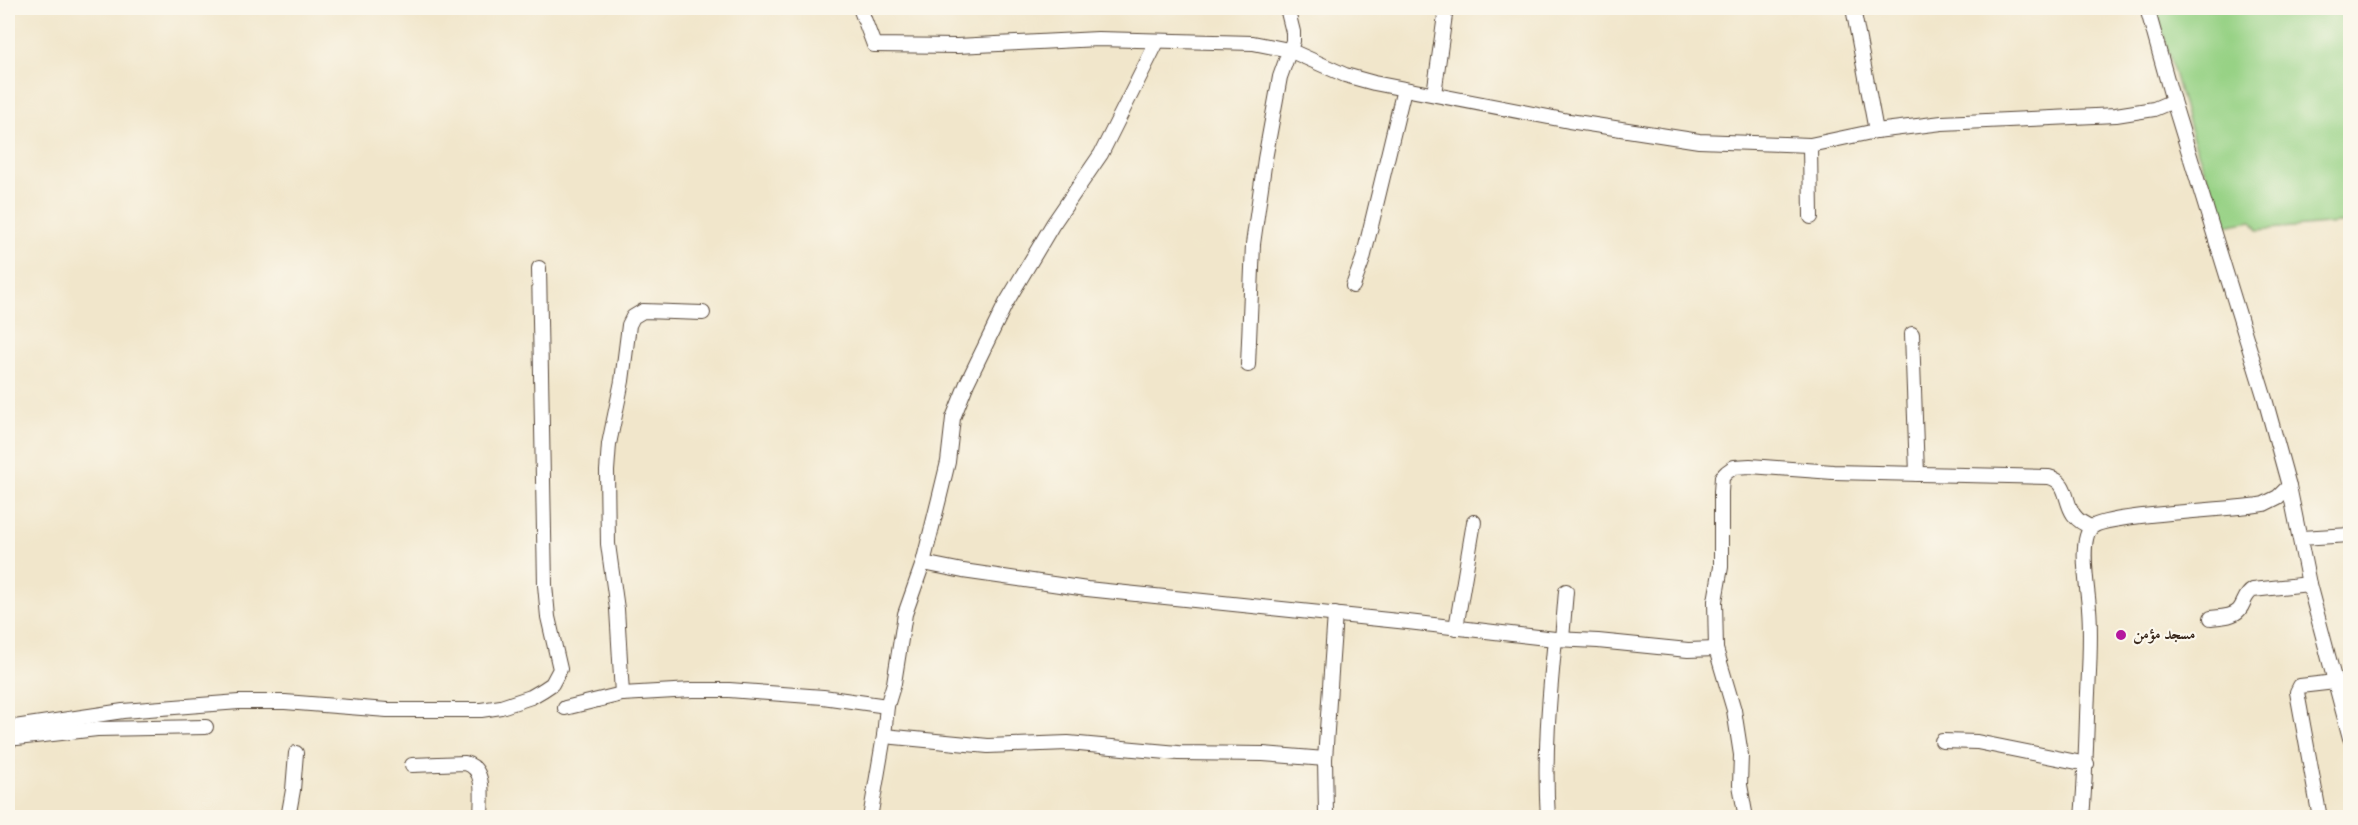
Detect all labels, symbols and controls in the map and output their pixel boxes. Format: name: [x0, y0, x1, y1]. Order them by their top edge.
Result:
place label: مسجد مؤمن: [2133, 624, 2195, 646]
marker: مسجد مؤمن: [2114, 628, 2128, 642]

